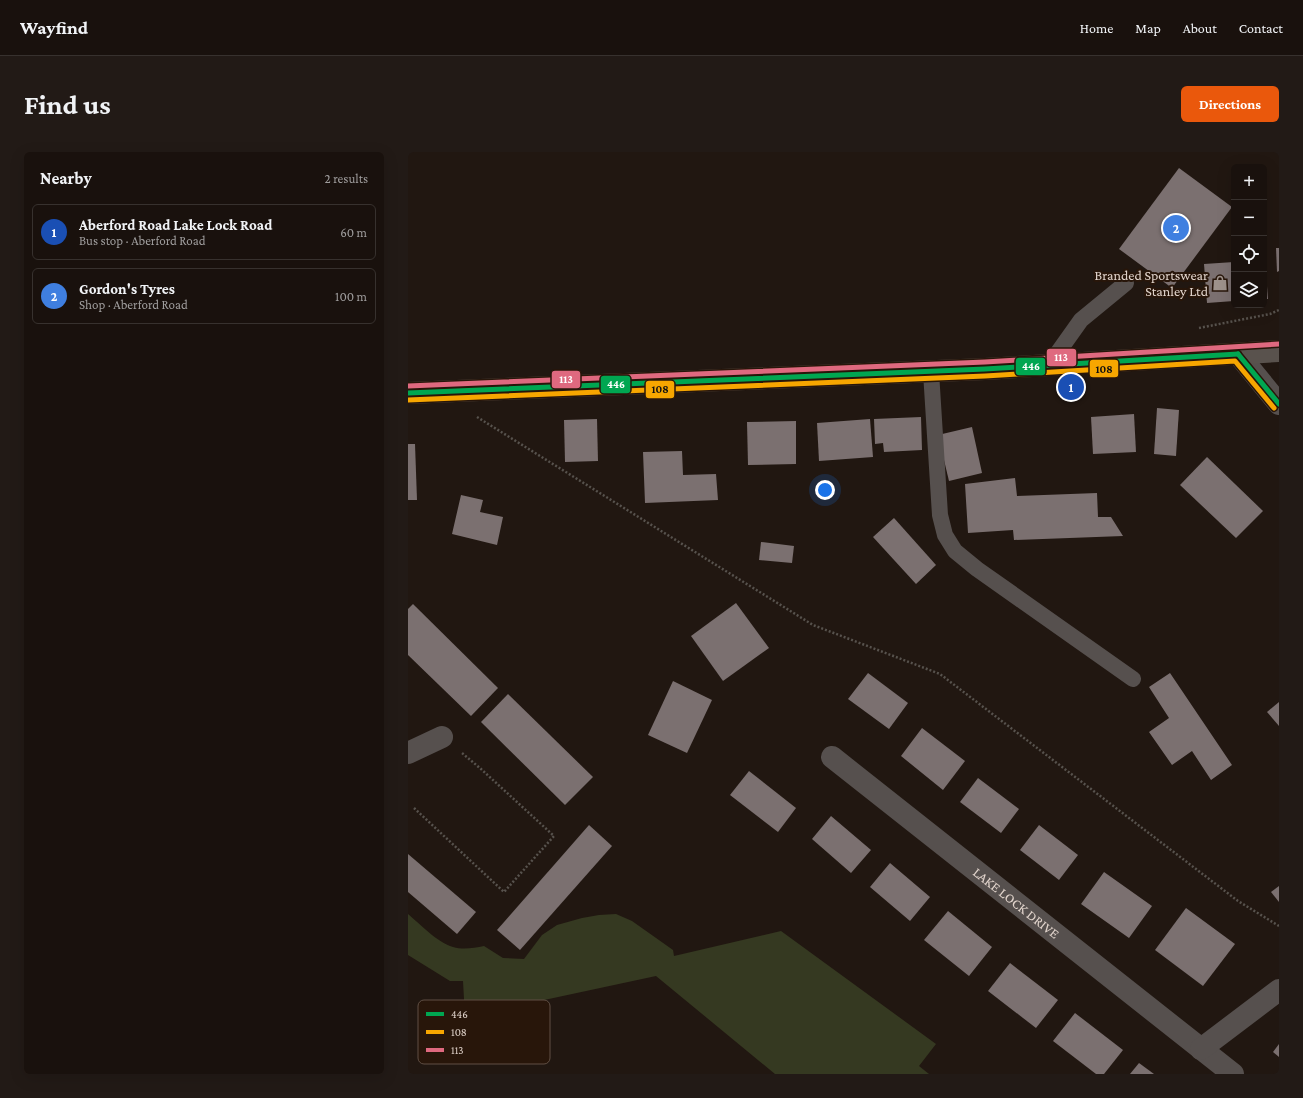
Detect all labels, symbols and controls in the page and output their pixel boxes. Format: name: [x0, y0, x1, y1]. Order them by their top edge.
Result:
text: Wayfind: [20, 17, 88, 38]
text: Home: [1080, 20, 1113, 36]
text: Map: [1135, 20, 1161, 36]
text: About: [1183, 20, 1217, 36]
text: Contact: [1239, 20, 1283, 36]
button: Directions: [1181, 86, 1279, 122]
text: Find us: [24, 89, 111, 120]
map controls: [1231, 164, 1267, 308]
button: +: [1231, 164, 1267, 200]
text: Nearby: [40, 169, 92, 188]
text: 2 results: [325, 171, 368, 186]
button: −: [1231, 200, 1267, 236]
pin: 2: [1163, 213, 1189, 243]
text: Aberford Road Lake Lock Road: [79, 217, 272, 233]
text: 1: [52, 225, 56, 240]
text: 60 m: [340, 225, 367, 240]
text: Bus stop · Aberford Road: [79, 233, 206, 248]
button: locate: [1231, 236, 1267, 272]
place label: Branded Sportswear Stanley Ltd: [1095, 267, 1209, 299]
button: layers: [1231, 272, 1267, 308]
shop icon: Branded Sportswear Stanley Ltd: [1211, 274, 1229, 292]
text: Gordon's Tyres: [79, 281, 175, 297]
text: 2: [51, 289, 57, 304]
text: 100 m: [335, 289, 367, 304]
text: Shop · Aberford Road: [79, 297, 188, 312]
line badge: 113: [1046, 348, 1077, 367]
text: 113: [1054, 351, 1068, 363]
line badge: 446: [1015, 357, 1046, 376]
line badge: 108: [1089, 359, 1119, 378]
text: 446: [1022, 360, 1040, 372]
text: 108: [1095, 363, 1113, 375]
line badge: 113: [551, 370, 581, 389]
pin: 1: [1058, 372, 1084, 402]
text: 113: [559, 373, 573, 385]
line badge: 446: [600, 375, 631, 394]
text: 446: [607, 378, 625, 390]
line badge: 108: [645, 380, 675, 399]
text: 108: [651, 383, 669, 395]
your location: [815, 480, 835, 500]
street label: LAKE LOCK DRIVE: [970, 864, 1063, 942]
legend: [418, 1000, 550, 1064]
text: 446: [451, 1008, 468, 1020]
text: 108: [451, 1026, 467, 1038]
text: 113: [451, 1044, 464, 1056]

